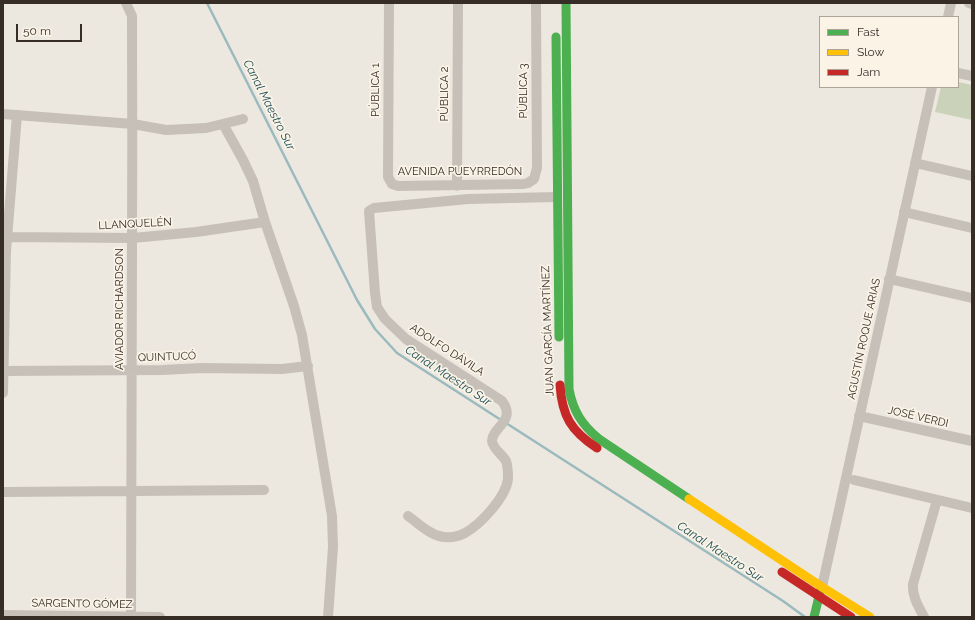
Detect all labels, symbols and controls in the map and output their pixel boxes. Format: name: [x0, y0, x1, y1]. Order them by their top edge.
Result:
scale bar: [18, 16, 84, 42]
legend: [819, 16, 959, 88]
text: 50 m: [23, 24, 51, 38]
text: Fast: [857, 25, 880, 39]
text: Slow: [857, 45, 884, 59]
water label: Canal Maestro Sur: [240, 57, 298, 153]
street label: PÚBLICA 1: [369, 63, 383, 117]
street label: PÚBLICA 3: [517, 63, 531, 119]
text: Jam: [857, 65, 880, 79]
street label: PÚBLICA 2: [438, 66, 452, 122]
street label: AVENIDA PUEYRREDÓN: [398, 165, 522, 179]
street label: LLANQUELÉN: [98, 215, 172, 233]
street label: AVIADOR RICHARDSON: [113, 248, 127, 370]
street label: JUAN GARCÍA MARTÍNEZ: [539, 265, 557, 397]
street label: AGUSTÍN ROQUE ARIAS: [845, 277, 883, 401]
street label: ADOLFO DÁVILA: [407, 321, 487, 379]
water label: Canal Maestro Sur: [402, 343, 494, 409]
street label: QUINTUCÓ: [138, 349, 196, 365]
street label: JOSÉ VERDI: [886, 404, 950, 430]
water label: Canal Maestro Sur: [674, 519, 766, 585]
street label: SARGENTO GÓMEZ: [31, 597, 133, 611]

